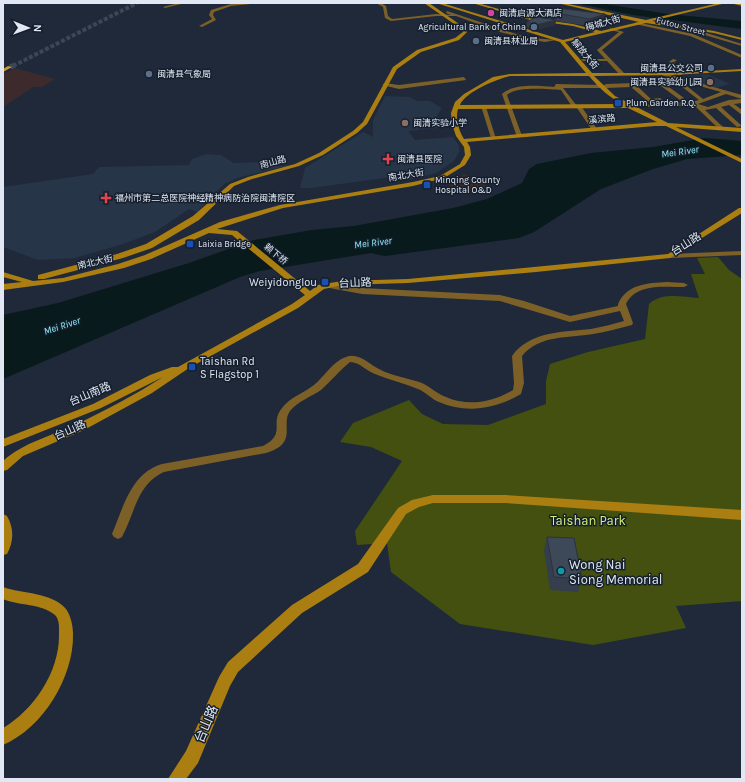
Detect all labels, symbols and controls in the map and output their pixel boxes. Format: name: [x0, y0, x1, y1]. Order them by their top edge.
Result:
north arrow: [8, 8, 48, 48]
marker: 闽清启源大酒店: [486, 8, 496, 18]
place label: 闽清启源大酒店: [499, 8, 562, 18]
street label: 梅城大街: [584, 13, 622, 33]
street label: Futou Street: [655, 15, 707, 38]
place label: Agricultural Bank of China: [418, 22, 526, 32]
marker: Agricultural Bank of China: [529, 22, 539, 32]
text: N: [31, 24, 44, 32]
marker: 闽清县林业局: [471, 36, 481, 46]
place label: 闽清县林业局: [484, 36, 538, 46]
street label: 解放大街: [570, 37, 600, 71]
place label: 闽清县公交公司: [640, 63, 703, 73]
marker: 闽清县公交公司: [706, 63, 716, 73]
marker: 闽清县气象局: [144, 69, 154, 79]
place label: 闽清县气象局: [157, 69, 211, 79]
place label: 闽清县实验幼儿园: [630, 77, 702, 87]
marker: 闽清县实验幼儿园: [705, 77, 715, 87]
marker: Plum Garden R.Q.: [613, 98, 623, 108]
place label: Plum Garden R.Q.: [626, 98, 696, 108]
street label: 溪滨路: [588, 113, 616, 125]
marker: 闽清实验小学: [400, 118, 410, 128]
place label: 闽清实验小学: [413, 118, 467, 128]
water label: Mei River: [660, 143, 700, 161]
marker: 闽清县医院: [382, 153, 394, 165]
street label: 南山路: [259, 154, 287, 170]
place label: 闽清县医院: [397, 154, 442, 164]
street label: 南北大街: [387, 167, 425, 183]
place label: Minqing County Hospital O&D: [435, 175, 501, 195]
marker: Minqing County Hospital O&D: [422, 180, 432, 190]
marker: 福州市第二总医院神经精神病防治院闽清院区: [100, 192, 112, 204]
place label: 福州市第二总医院神经精神病防治院闽清院区: [115, 192, 295, 203]
street label: 台山路: [669, 230, 703, 258]
water label: Mei River: [353, 235, 393, 251]
marker: Laixia Bridge: [185, 239, 195, 249]
place label: Laixia Bridge: [198, 239, 251, 249]
street label: 赖下桥: [262, 241, 291, 267]
street label: 南北大街: [76, 253, 114, 271]
place label: Weiyidonglou: [249, 276, 317, 289]
street label: 台山路: [338, 276, 372, 290]
marker: Weiyidonglou: [320, 277, 330, 287]
water label: Mei River: [42, 314, 82, 338]
place label: Taishan Rd S Flagstop 1: [200, 355, 259, 381]
marker: Taishan Rd S Flagstop 1: [187, 362, 197, 372]
street label: 台山南路: [67, 379, 113, 409]
street label: 台山路: [52, 417, 88, 443]
park label: Taishan Park: [550, 513, 626, 528]
place label: Wong Nai Siong Memorial: [569, 557, 662, 587]
marker: Wong Nai Siong Memorial: [556, 566, 566, 576]
street label: 台山路: [191, 703, 221, 745]

